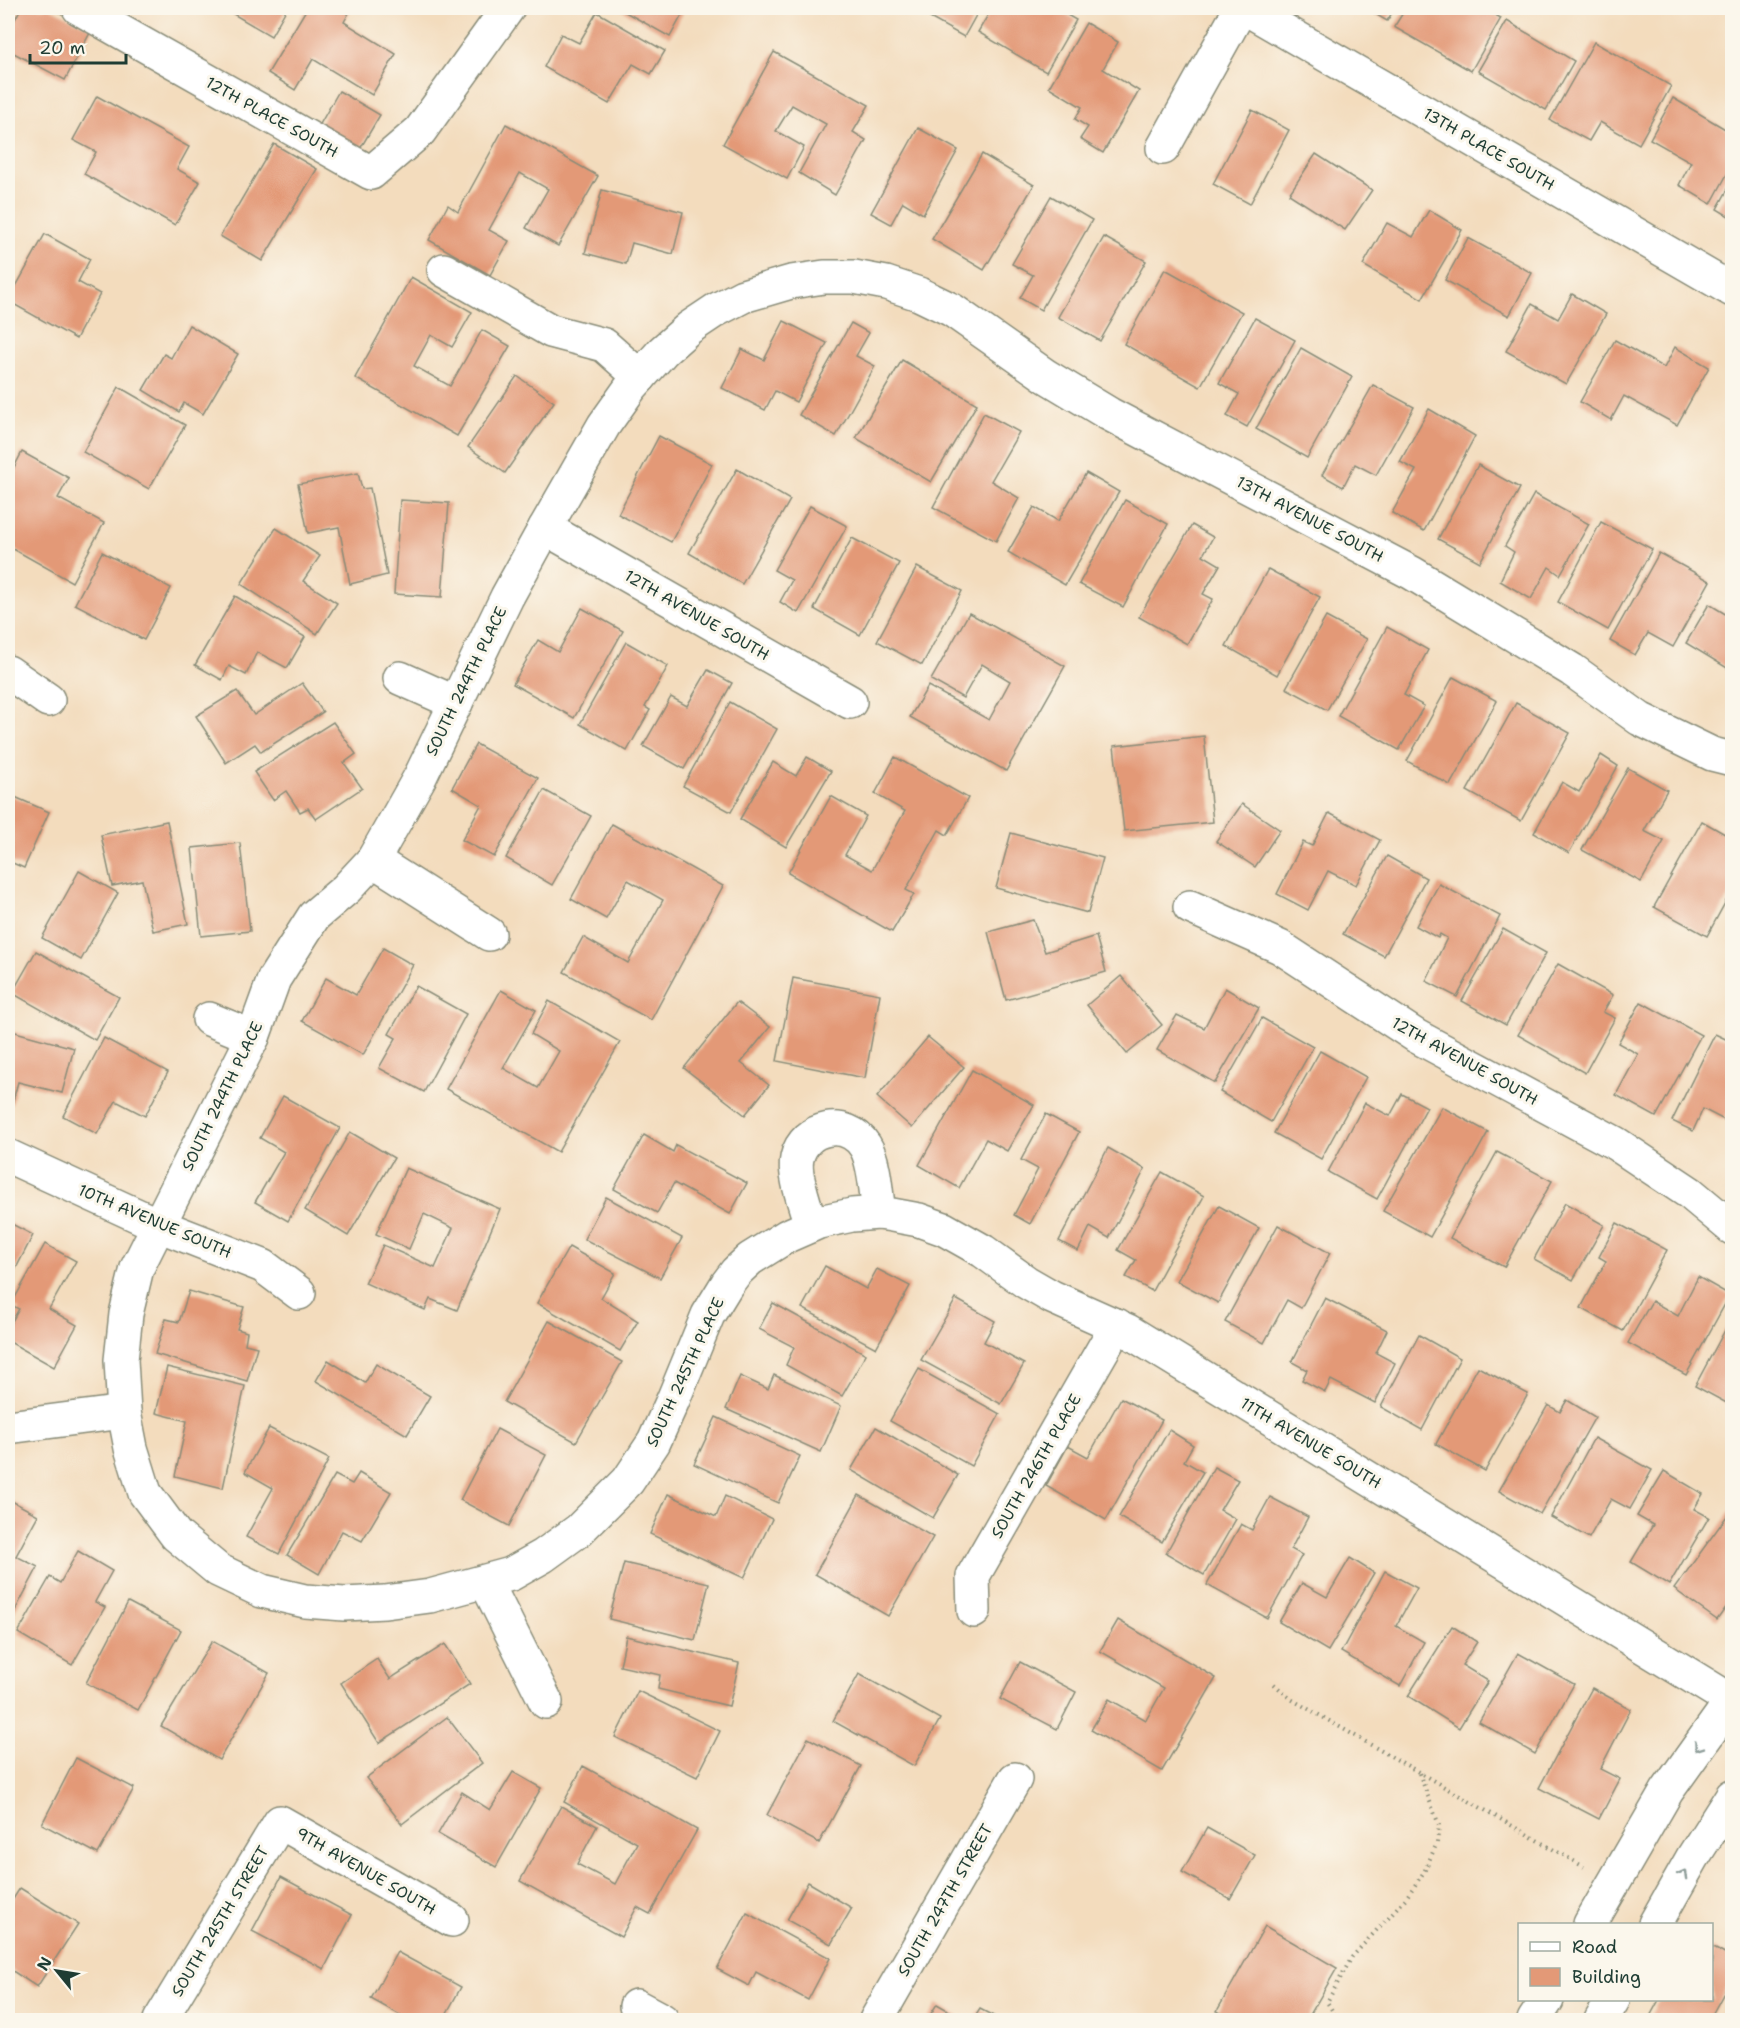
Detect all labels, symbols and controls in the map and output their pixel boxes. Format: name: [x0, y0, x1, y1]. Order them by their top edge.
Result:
scale bar: [30, 27, 126, 65]
text: 20 m: [39, 36, 85, 60]
street label: 12TH PLACE SOUTH: [202, 72, 342, 162]
street label: 13TH PLACE SOUTH: [1419, 103, 1559, 195]
street label: 13TH AVENUE SOUTH: [1233, 471, 1387, 567]
street label: 12TH AVENUE SOUTH: [621, 565, 773, 665]
street label: SOUTH 244TH PLACE: [421, 603, 511, 759]
street label: 12TH AVENUE SOUTH: [1388, 1012, 1542, 1110]
street label: SOUTH 244TH PLACE: [177, 1018, 267, 1174]
street label: 10TH AVENUE SOUTH: [75, 1179, 235, 1263]
street label: SOUTH 245TH PLACE: [641, 1294, 729, 1450]
street label: SOUTH 246TH PLACE: [986, 1390, 1086, 1542]
street label: 11TH AVENUE SOUTH: [1237, 1393, 1385, 1493]
one-way arrow: [1694, 1741, 1705, 1752]
street label: SOUTH 247TH STREET: [893, 1820, 997, 1980]
street label: 9TH AVENUE SOUTH: [292, 1822, 440, 1920]
street label: SOUTH 245TH STREET: [167, 1842, 273, 2000]
one-way arrow: [1676, 1869, 1688, 1880]
legend: [1518, 1923, 1713, 2001]
text: Road: [1572, 1935, 1617, 1959]
north arrow: [27, 1941, 87, 2001]
text: N: [32, 1953, 57, 1974]
text: Building: [1572, 1965, 1641, 1989]

